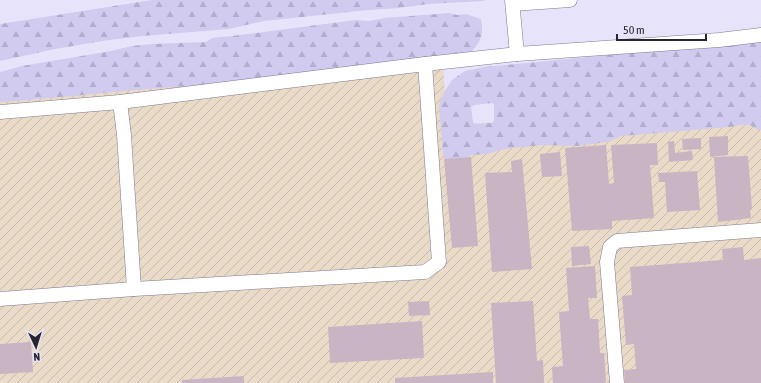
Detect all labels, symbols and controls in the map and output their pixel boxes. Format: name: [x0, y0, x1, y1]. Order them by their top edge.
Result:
scale bar: [617, 16, 706, 42]
text: 50 m: [623, 23, 645, 37]
north arrow: [16, 327, 56, 367]
text: N: [33, 351, 40, 363]

